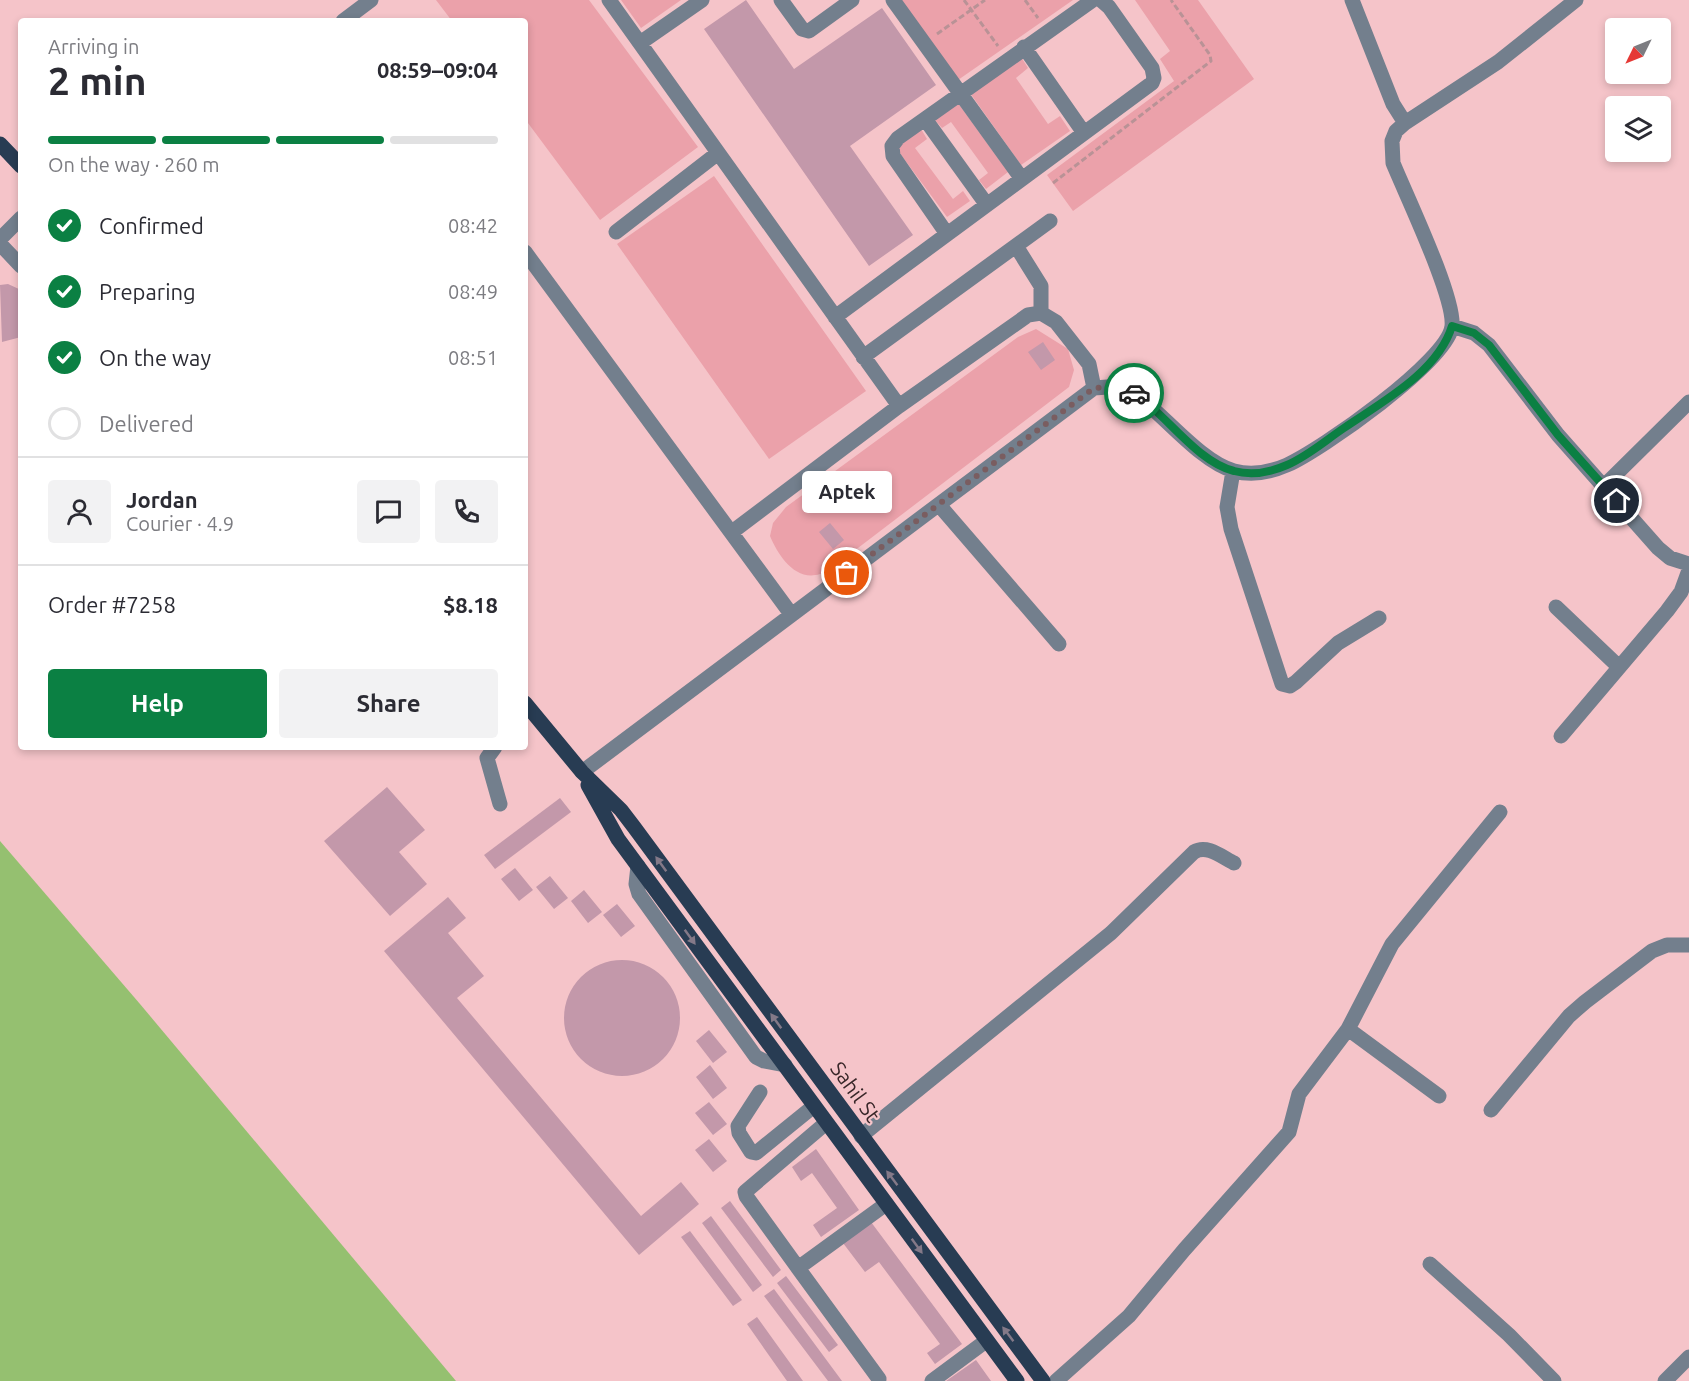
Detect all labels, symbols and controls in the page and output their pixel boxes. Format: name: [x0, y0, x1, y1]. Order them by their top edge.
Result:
north arrow: [1605, 18, 1671, 84]
map controls: [1605, 18, 1671, 162]
text: Arriving in: [48, 35, 139, 58]
text: 08:59–09:04: [377, 57, 498, 82]
text: 2 min: [48, 59, 147, 102]
button: layers: [1605, 96, 1671, 162]
text: On the way · 260 m: [48, 153, 220, 176]
icon: check: [48, 209, 81, 242]
text: Confirmed: [99, 213, 204, 238]
text: 08:42: [448, 214, 498, 237]
icon: check: [48, 275, 81, 308]
text: Preparing: [99, 279, 196, 304]
text: 08:49: [448, 280, 498, 303]
icon: check: [48, 341, 81, 374]
text: On the way: [99, 345, 211, 370]
text: 08:51: [448, 346, 498, 369]
courier: [1104, 363, 1164, 423]
icon: car: [1118, 377, 1151, 410]
text: Delivered: [99, 411, 194, 436]
callout: Aptek: [802, 471, 892, 513]
pin: [1591, 475, 1642, 526]
button: person: [48, 480, 111, 543]
button: chat: [357, 480, 420, 543]
button: phone: [435, 480, 498, 543]
text: Aptek: [818, 480, 876, 503]
icon: home: [1600, 484, 1633, 517]
text: Jordan: [126, 487, 198, 512]
text: Courier · 4.9: [126, 512, 234, 535]
pin: [821, 547, 872, 598]
icon: bag: [830, 556, 863, 589]
text: Order #7258: [48, 592, 176, 617]
text: $8.18: [443, 592, 498, 617]
button: Help: [48, 669, 267, 738]
button: Share: [279, 669, 498, 738]
one-way arrow: [655, 856, 667, 872]
one-way arrow: [684, 928, 696, 944]
one-way arrow: [770, 1013, 782, 1029]
street label: Sahil St: [826, 1057, 886, 1126]
one-way arrow: [886, 1170, 898, 1186]
one-way arrow: [911, 1238, 923, 1254]
one-way arrow: [1002, 1326, 1015, 1342]

